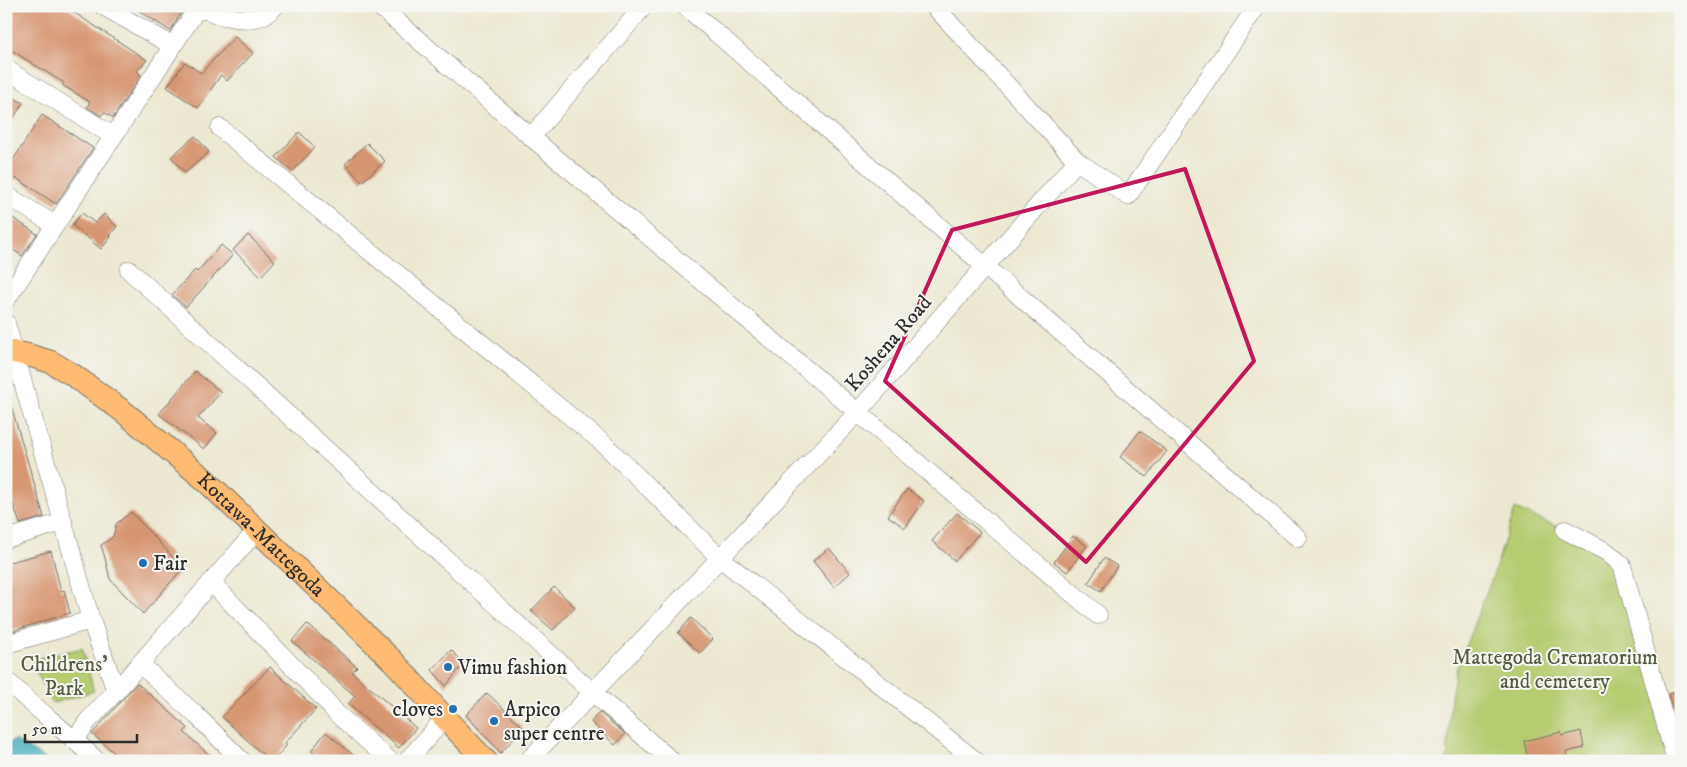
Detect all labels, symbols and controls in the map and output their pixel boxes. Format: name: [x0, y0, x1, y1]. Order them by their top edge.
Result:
street label: Koshena Road: [840, 290, 938, 397]
street label: Kottawa-Mattegoda: [191, 467, 330, 603]
place label: Fair: [153, 551, 188, 577]
marker: Fair: [137, 557, 149, 569]
park label: Mattegoda Crematorium and cemetery: [1452, 645, 1658, 695]
park label: Childrens' Park: [20, 652, 108, 702]
place label: Vimu fashion: [457, 655, 567, 681]
marker: Vimu fashion: [442, 661, 454, 673]
place label: cloves: [393, 697, 443, 723]
place label: Arpico super centre: [504, 697, 605, 747]
marker: cloves: [447, 703, 459, 715]
scale bar: [25, 712, 138, 744]
marker: Arpico super centre: [488, 715, 500, 727]
text: 50 m: [32, 720, 62, 739]

